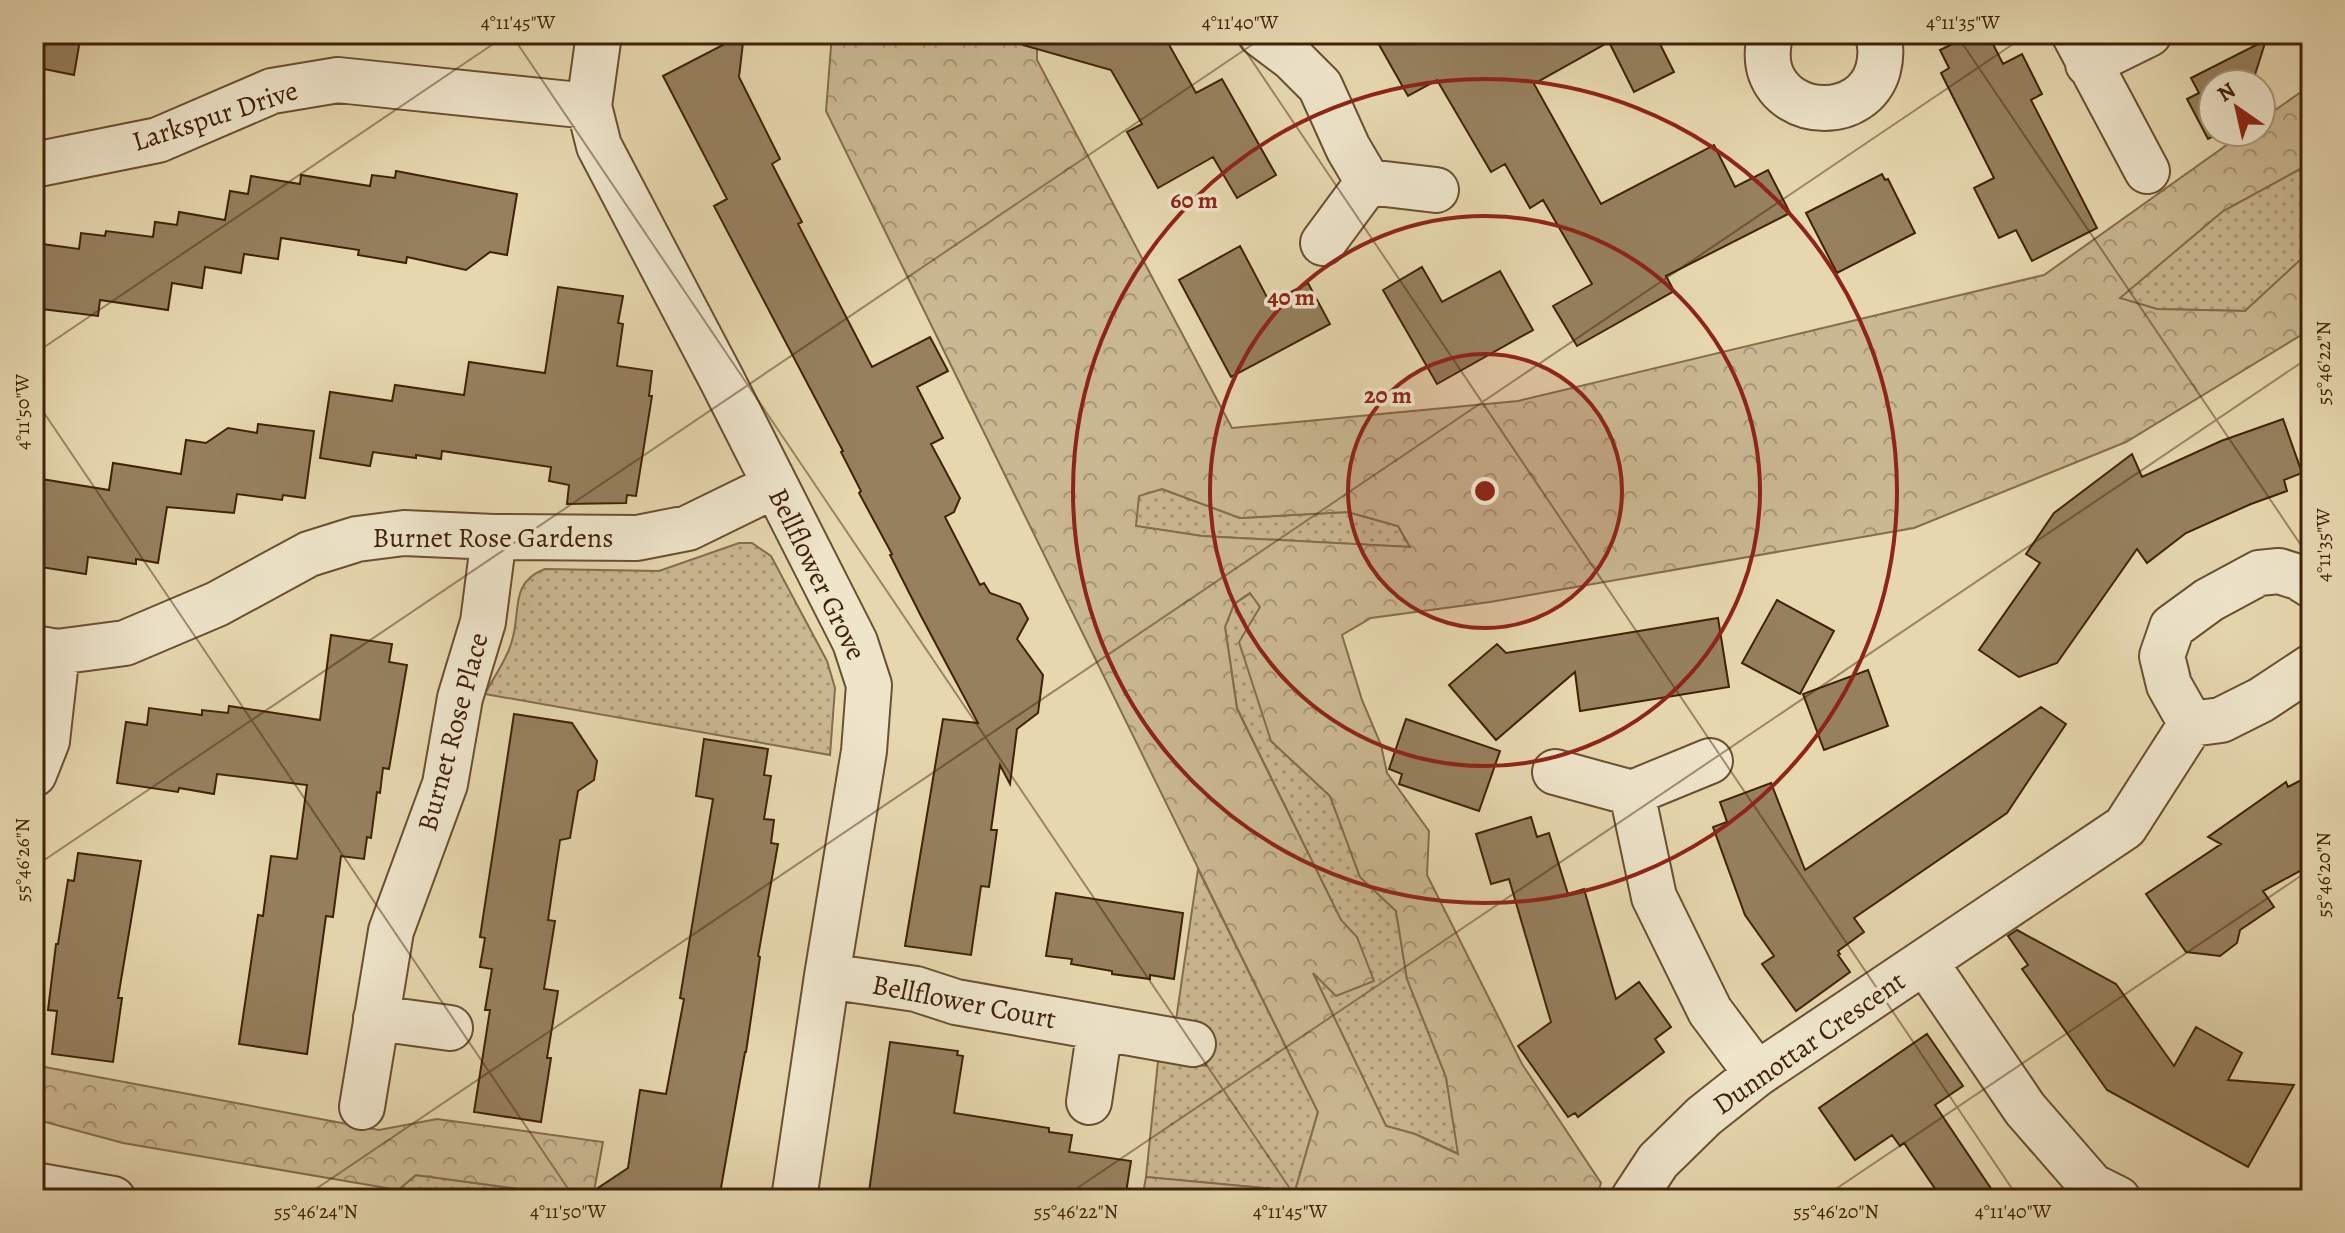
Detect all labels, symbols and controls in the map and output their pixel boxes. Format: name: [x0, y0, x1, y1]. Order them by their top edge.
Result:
text: 4°11'45"W: [481, 9, 556, 36]
text: 4°11'40"W: [1202, 9, 1279, 36]
text: 4°11'35"W: [1926, 9, 2000, 36]
north arrow: [2197, 68, 2277, 148]
street label: Larkspur Drive: [127, 71, 303, 161]
text: N: [2211, 75, 2241, 109]
text: 60 m: [1170, 184, 1218, 216]
text: 40 m: [1267, 281, 1315, 313]
text: 55°46'22"N: [2310, 321, 2337, 405]
text: 4°11'50"W: [9, 374, 36, 450]
text: 20 m: [1364, 379, 1412, 411]
centre of rings: [1471, 477, 1499, 505]
street label: Bellflower Grove: [759, 482, 875, 666]
text: 4°11'35"W: [2310, 508, 2337, 582]
street label: Burnet Rose Gardens: [373, 519, 613, 557]
street label: Burnet Rose Place: [408, 628, 498, 836]
text: 55°46'26"N: [9, 818, 36, 902]
text: 55°46'20"N: [2310, 832, 2337, 918]
street label: Dunnottar Crescent: [1705, 962, 1913, 1124]
street label: Bellflower Court: [869, 966, 1059, 1038]
text: 55°46'24"N: [274, 1198, 358, 1225]
text: 4°11'50"W: [530, 1198, 606, 1225]
text: 55°46'22"N: [1034, 1198, 1118, 1225]
text: 4°11'45"W: [1253, 1198, 1328, 1225]
text: 55°46'20"N: [1793, 1198, 1879, 1225]
text: 4°11'40"W: [1975, 1198, 2052, 1225]

